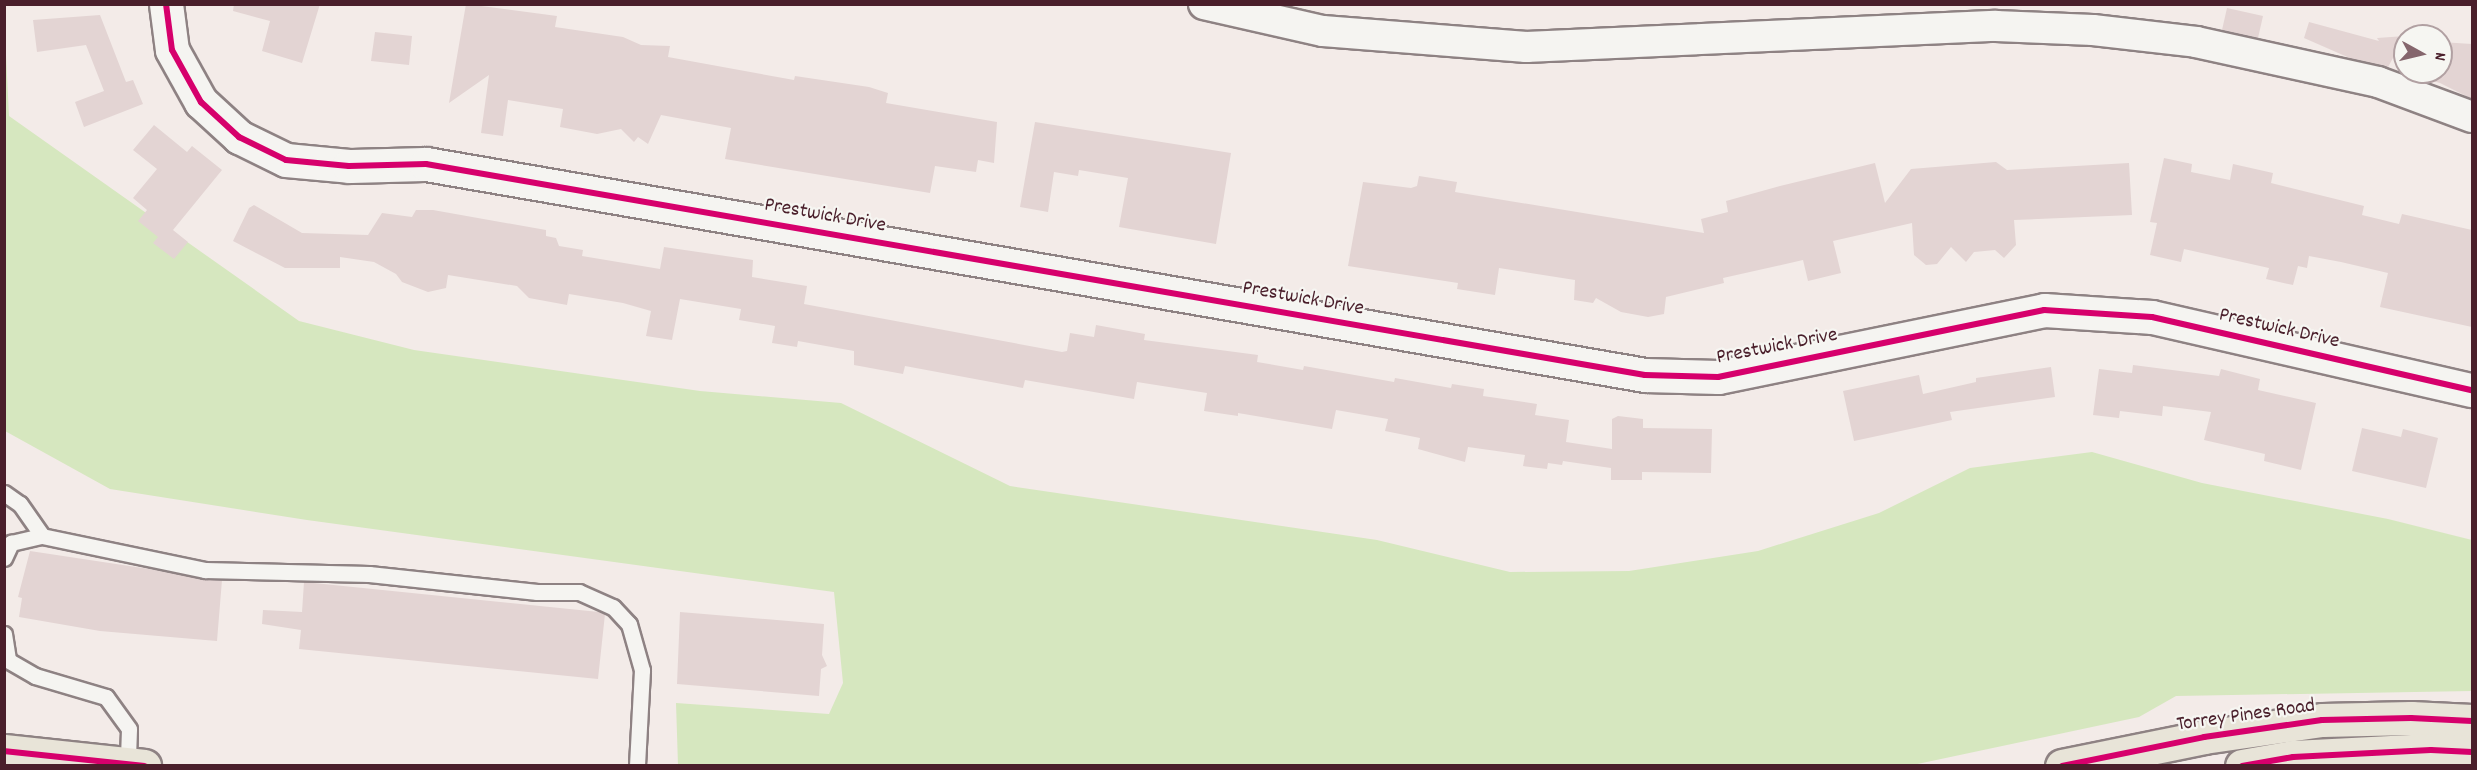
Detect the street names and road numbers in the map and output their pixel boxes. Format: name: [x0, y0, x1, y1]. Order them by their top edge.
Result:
street label: Prestwick Drive: [762, 193, 888, 239]
street label: Prestwick Drive: [1240, 276, 1366, 322]
street label: Prestwick Drive: [2216, 303, 2342, 355]
street label: Prestwick Drive: [1714, 323, 1840, 371]
street label: Torrey Pines Road: [2175, 694, 2317, 738]

